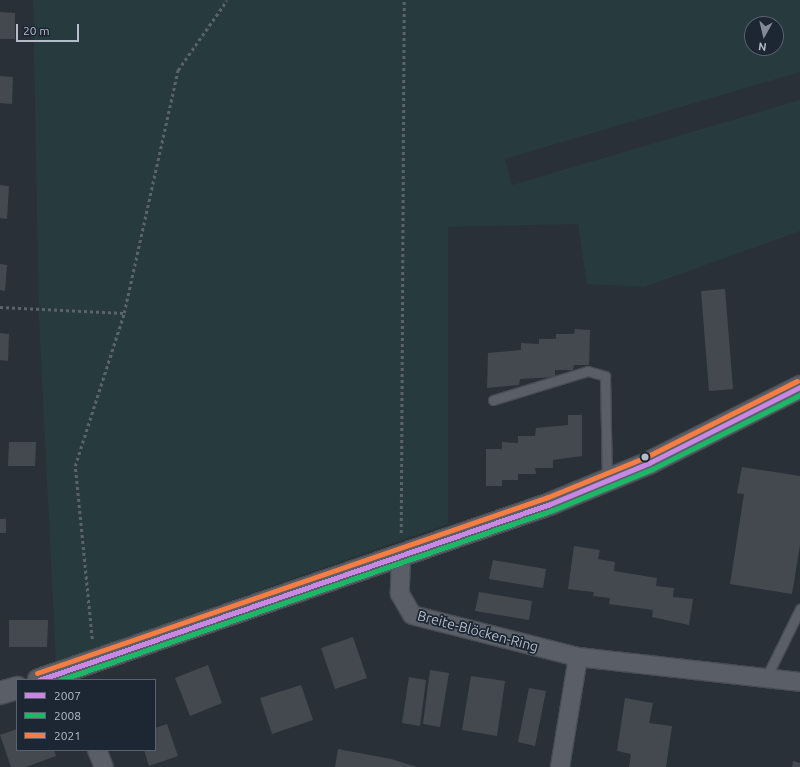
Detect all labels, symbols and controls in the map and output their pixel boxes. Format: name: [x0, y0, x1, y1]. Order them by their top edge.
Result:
scale bar: [18, 16, 81, 42]
north arrow: [744, 16, 784, 56]
text: 20 m: [23, 24, 50, 37]
text: N: [758, 40, 767, 53]
unlabelled marker: [640, 452, 650, 462]
street label: Breite-Blöcken-Ring: [416, 607, 540, 655]
legend: [16, 679, 156, 751]
text: 2007: [54, 689, 81, 702]
text: 2008: [54, 709, 81, 722]
text: 2021: [54, 729, 81, 742]

